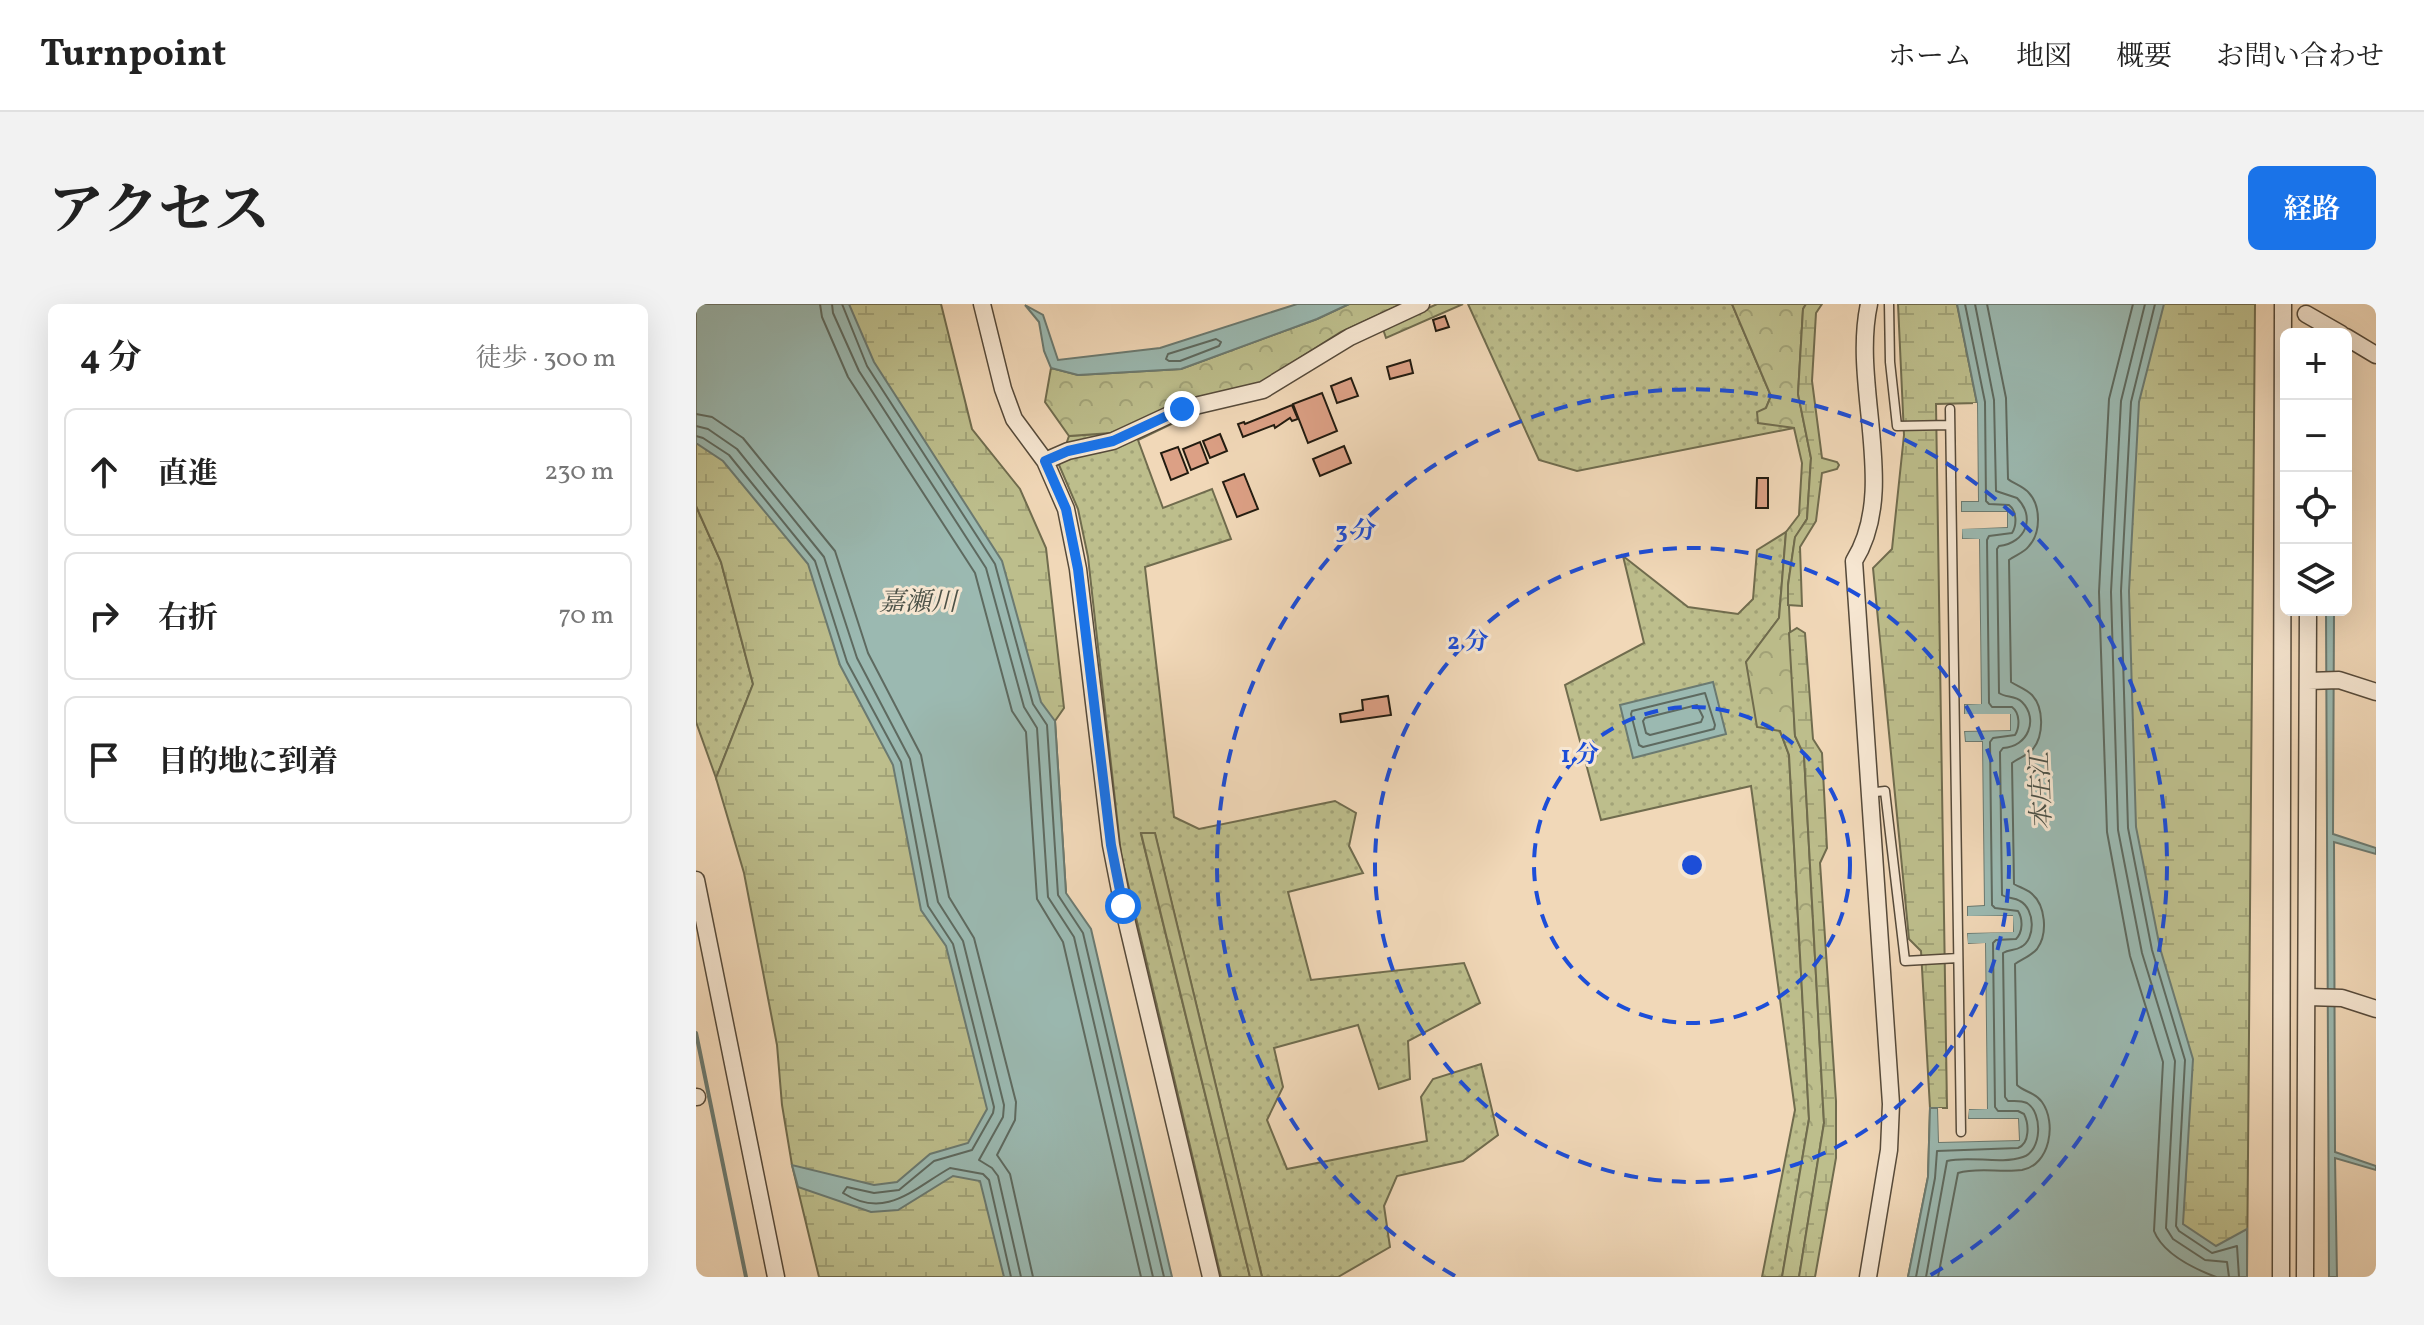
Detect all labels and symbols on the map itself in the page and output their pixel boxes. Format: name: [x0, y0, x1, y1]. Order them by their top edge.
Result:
route end: [1164, 391, 1200, 427]
text: 3 分: [1335, 515, 1377, 549]
water label: 嘉瀬川: [879, 585, 960, 621]
text: 2 分: [1447, 626, 1489, 660]
text: 1 分: [1561, 739, 1599, 773]
water label: 本庄江: [2023, 747, 2061, 831]
centre of rings: [1678, 851, 1706, 879]
route start: [1105, 888, 1141, 924]

